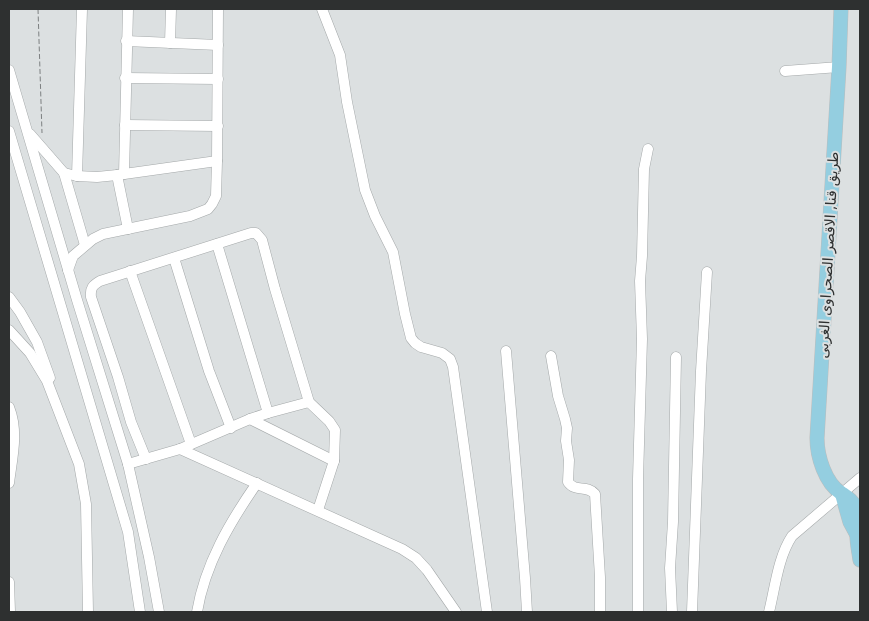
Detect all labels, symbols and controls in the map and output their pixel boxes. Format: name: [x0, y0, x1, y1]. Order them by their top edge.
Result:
street label: طريق قنا, الاقصر الصحراوى الغربى: [815, 151, 842, 359]

